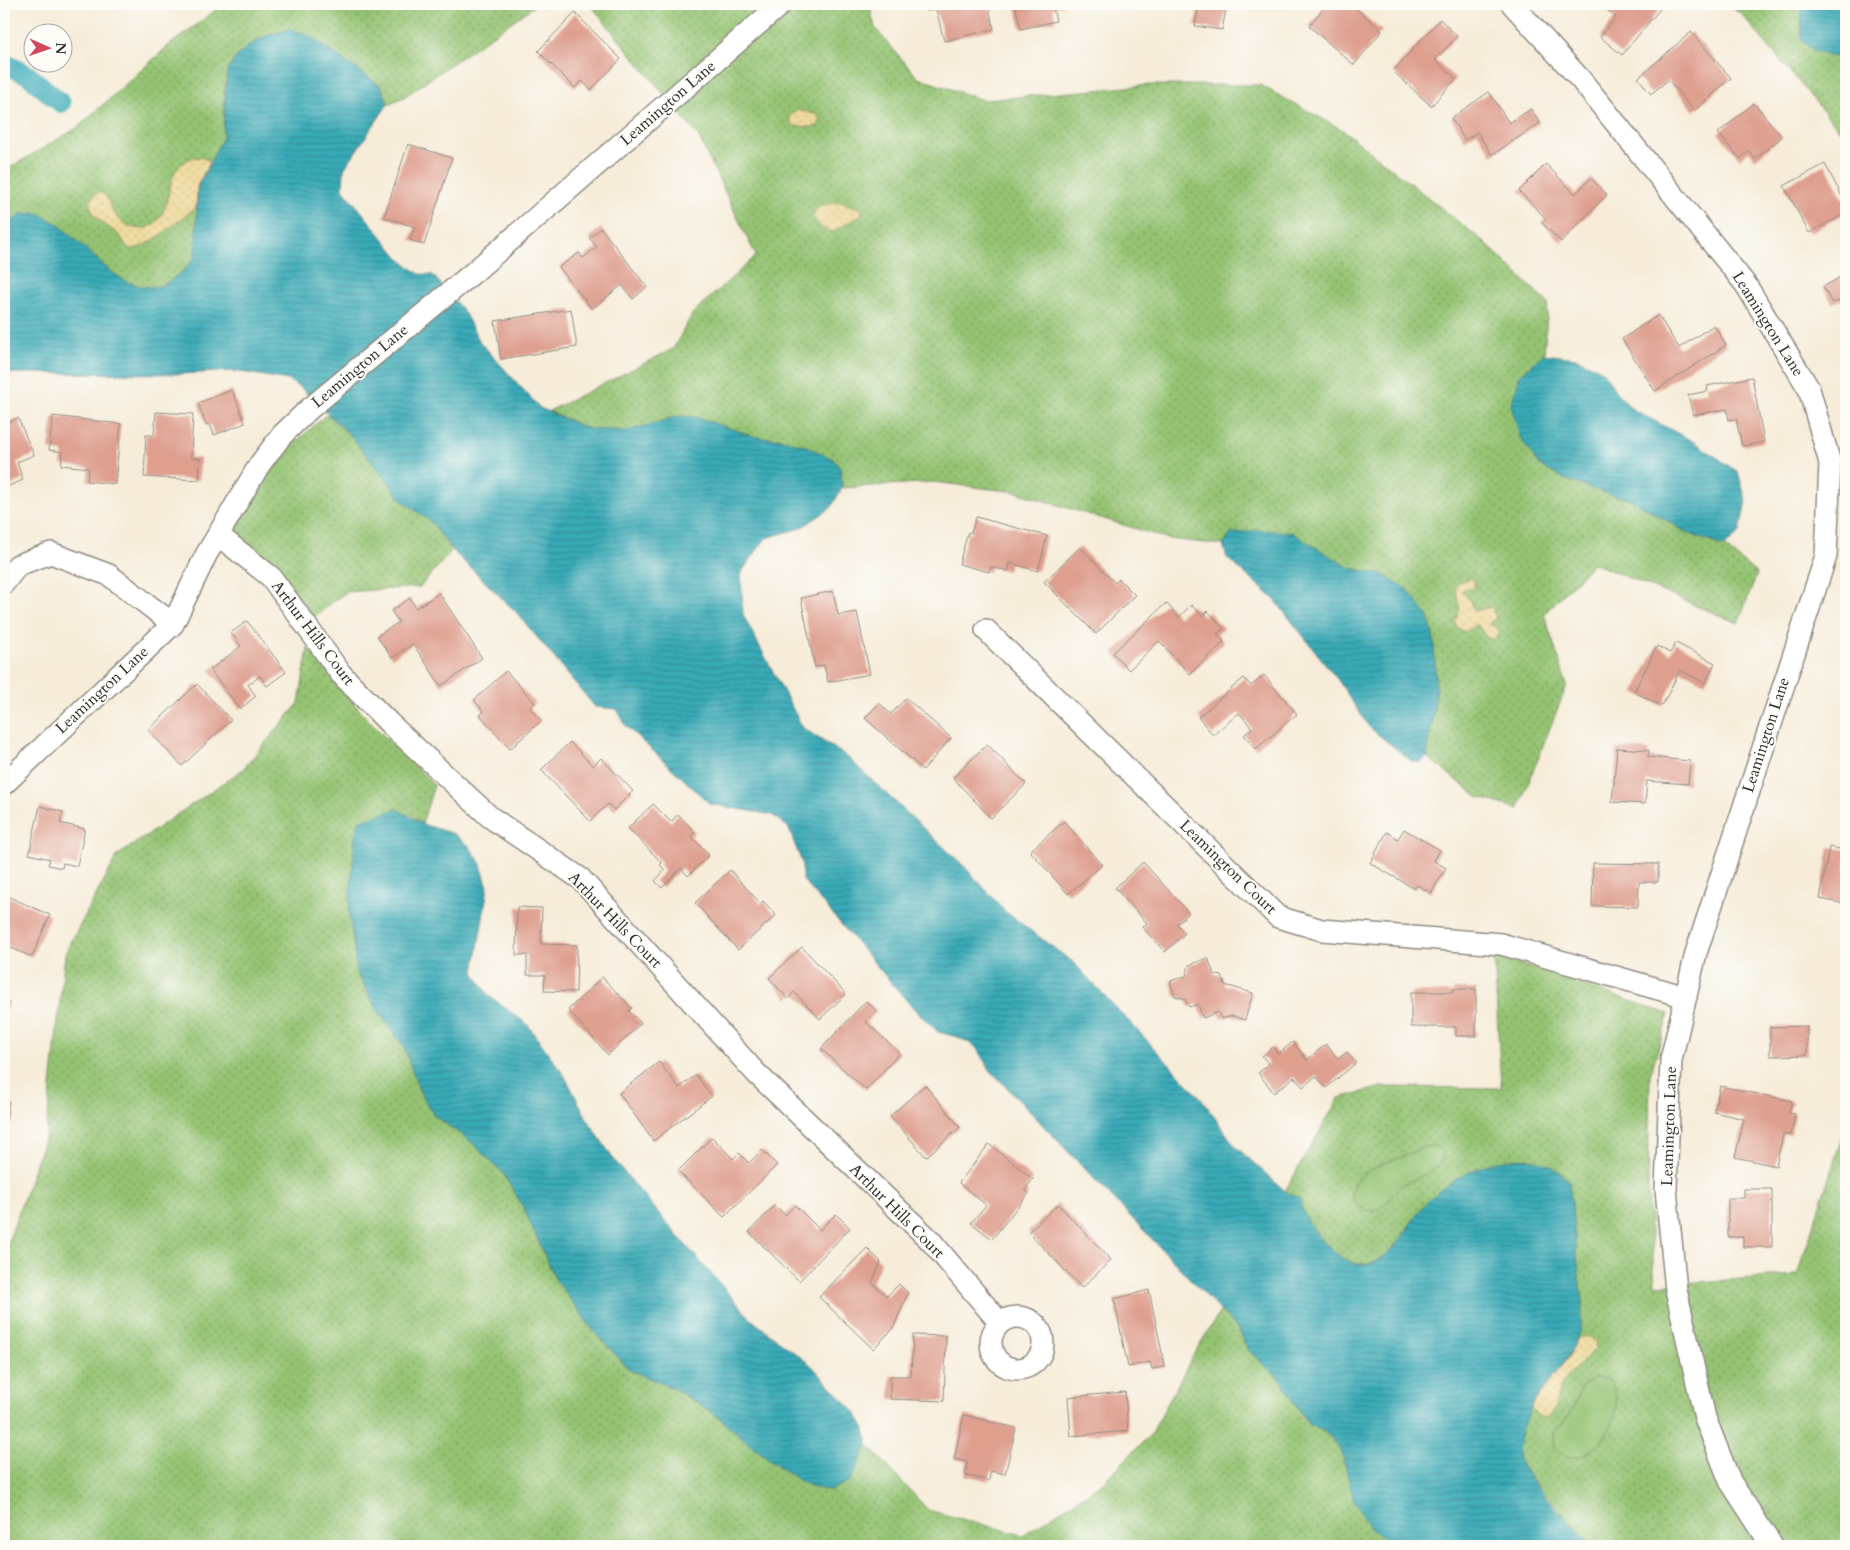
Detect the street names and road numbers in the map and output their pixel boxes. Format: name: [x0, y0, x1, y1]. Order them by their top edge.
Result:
street label: Leamington Lane: [616, 55, 720, 151]
street label: Leamington Lane: [1727, 267, 1809, 381]
street label: Leamington Lane: [307, 319, 413, 413]
street label: Arthur Hills Court: [266, 576, 360, 690]
street label: Leamington Lane: [51, 641, 153, 739]
street label: Leamington Lane: [1737, 675, 1795, 795]
street label: Leamington Court: [1174, 815, 1282, 919]
street label: Arthur Hills Court: [563, 867, 667, 973]
street label: Leamington Lane: [1656, 1066, 1682, 1186]
street label: Arthur Hills Court: [845, 1159, 949, 1263]

